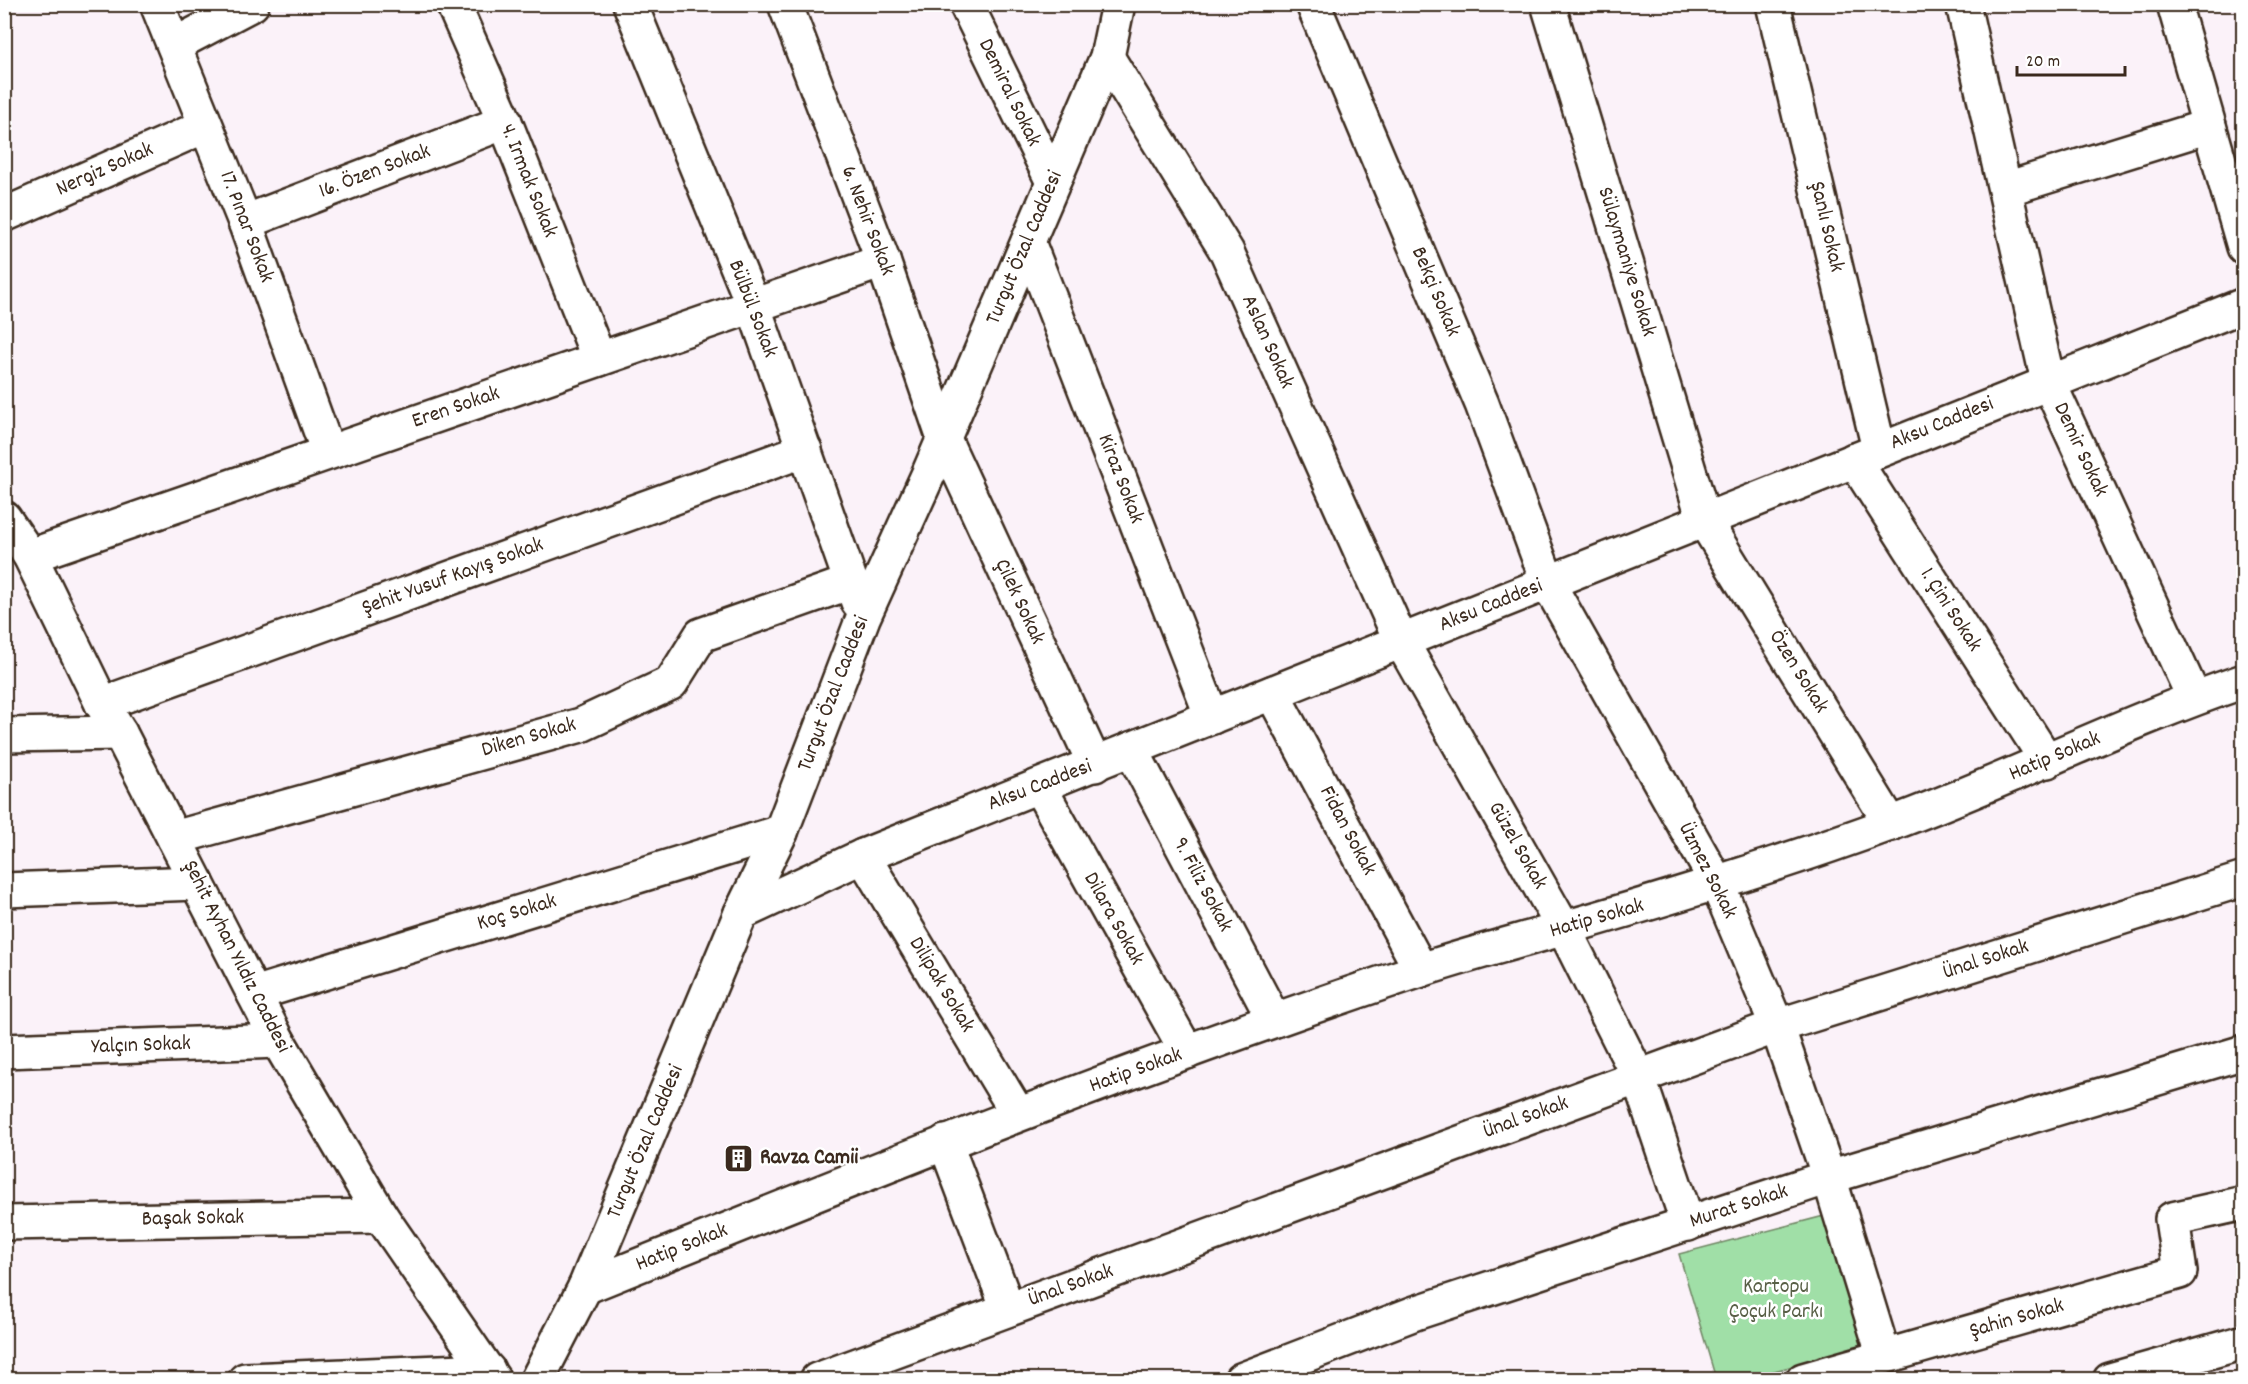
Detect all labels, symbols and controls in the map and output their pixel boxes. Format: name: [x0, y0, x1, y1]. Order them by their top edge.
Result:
street label: Demiral Sokak: [969, 34, 1049, 152]
scale bar: [2017, 39, 2125, 77]
text: 20 m: [2026, 50, 2060, 75]
street label: 4. Irmak Sokak: [491, 119, 565, 243]
street label: Nergiz Sokak: [51, 135, 159, 205]
street label: 16. Özen Sokak: [315, 137, 435, 207]
street label: 6. Nehir Sokak: [832, 162, 902, 280]
street label: Turgut Özal Caddesi: [979, 166, 1071, 330]
street label: 17. Pınar Sokak: [210, 167, 282, 287]
street label: Şanlı Sokak: [1801, 179, 1851, 275]
street label: Sülaymaniye Sokak: [1589, 183, 1663, 341]
street label: Bekçi Sokak: [1402, 242, 1468, 342]
street label: Bülbül Sokak: [719, 256, 785, 362]
street label: Aslan Sokak: [1233, 290, 1301, 394]
street label: Eren Sokak: [408, 379, 504, 437]
street label: Aksu Caddesi: [1885, 389, 1999, 459]
street label: Demir Sokak: [2045, 398, 2115, 502]
street label: Kiraz Sokak: [1089, 430, 1151, 528]
street label: Şehit Yusuf Kayış Sokak: [358, 530, 548, 624]
street label: Çilek Sokak: [986, 554, 1052, 650]
street label: 1. Çini Sokak: [1911, 562, 1989, 658]
street label: Aksu Caddesi: [1434, 571, 1548, 641]
street label: Turgut Özal Caddesi: [790, 612, 878, 776]
street label: Özen Sokak: [1760, 624, 1836, 720]
street label: Diken Sokak: [478, 710, 580, 766]
street label: Hatip Sokak: [2004, 724, 2106, 790]
street label: Aksu Caddesi: [983, 752, 1097, 820]
street label: Fidan Sokak: [1310, 781, 1384, 881]
street label: Güzel Sokak: [1479, 796, 1555, 896]
street label: Üzmez Sokak: [1670, 817, 1744, 925]
street label: 9. Filiz Sokak: [1164, 832, 1240, 938]
street label: Şehit Ayhan Yıldız Caddesi: [174, 855, 298, 1059]
street label: Dilara Sokak: [1075, 867, 1151, 971]
street label: Koç Sokak: [473, 886, 561, 940]
street label: Hatip Sokak: [1546, 891, 1648, 947]
street label: Dilipak Sokak: [900, 931, 982, 1039]
street label: Ünal Sokak: [1939, 932, 2033, 988]
street label: Yalçın Sokak: [91, 1029, 191, 1063]
street label: Hatip Sokak: [1085, 1040, 1187, 1102]
street label: Turgut Özal Caddesi: [600, 1060, 692, 1224]
street label: Ünal Sokak: [1479, 1088, 1573, 1148]
building icon: Ravza Camii: [723, 1142, 755, 1174]
place label: Ravza Camii: [760, 1143, 858, 1174]
street label: Murat Sokak: [1686, 1177, 1792, 1237]
street label: Başak Sokak: [141, 1203, 245, 1235]
street label: Hatip Sokak: [631, 1216, 733, 1280]
street label: Ünal Sokak: [1024, 1256, 1118, 1316]
park label: Kartopu Çoçuk Parkı: [1729, 1272, 1823, 1328]
street label: Şahin Sokak: [1966, 1291, 2068, 1347]

